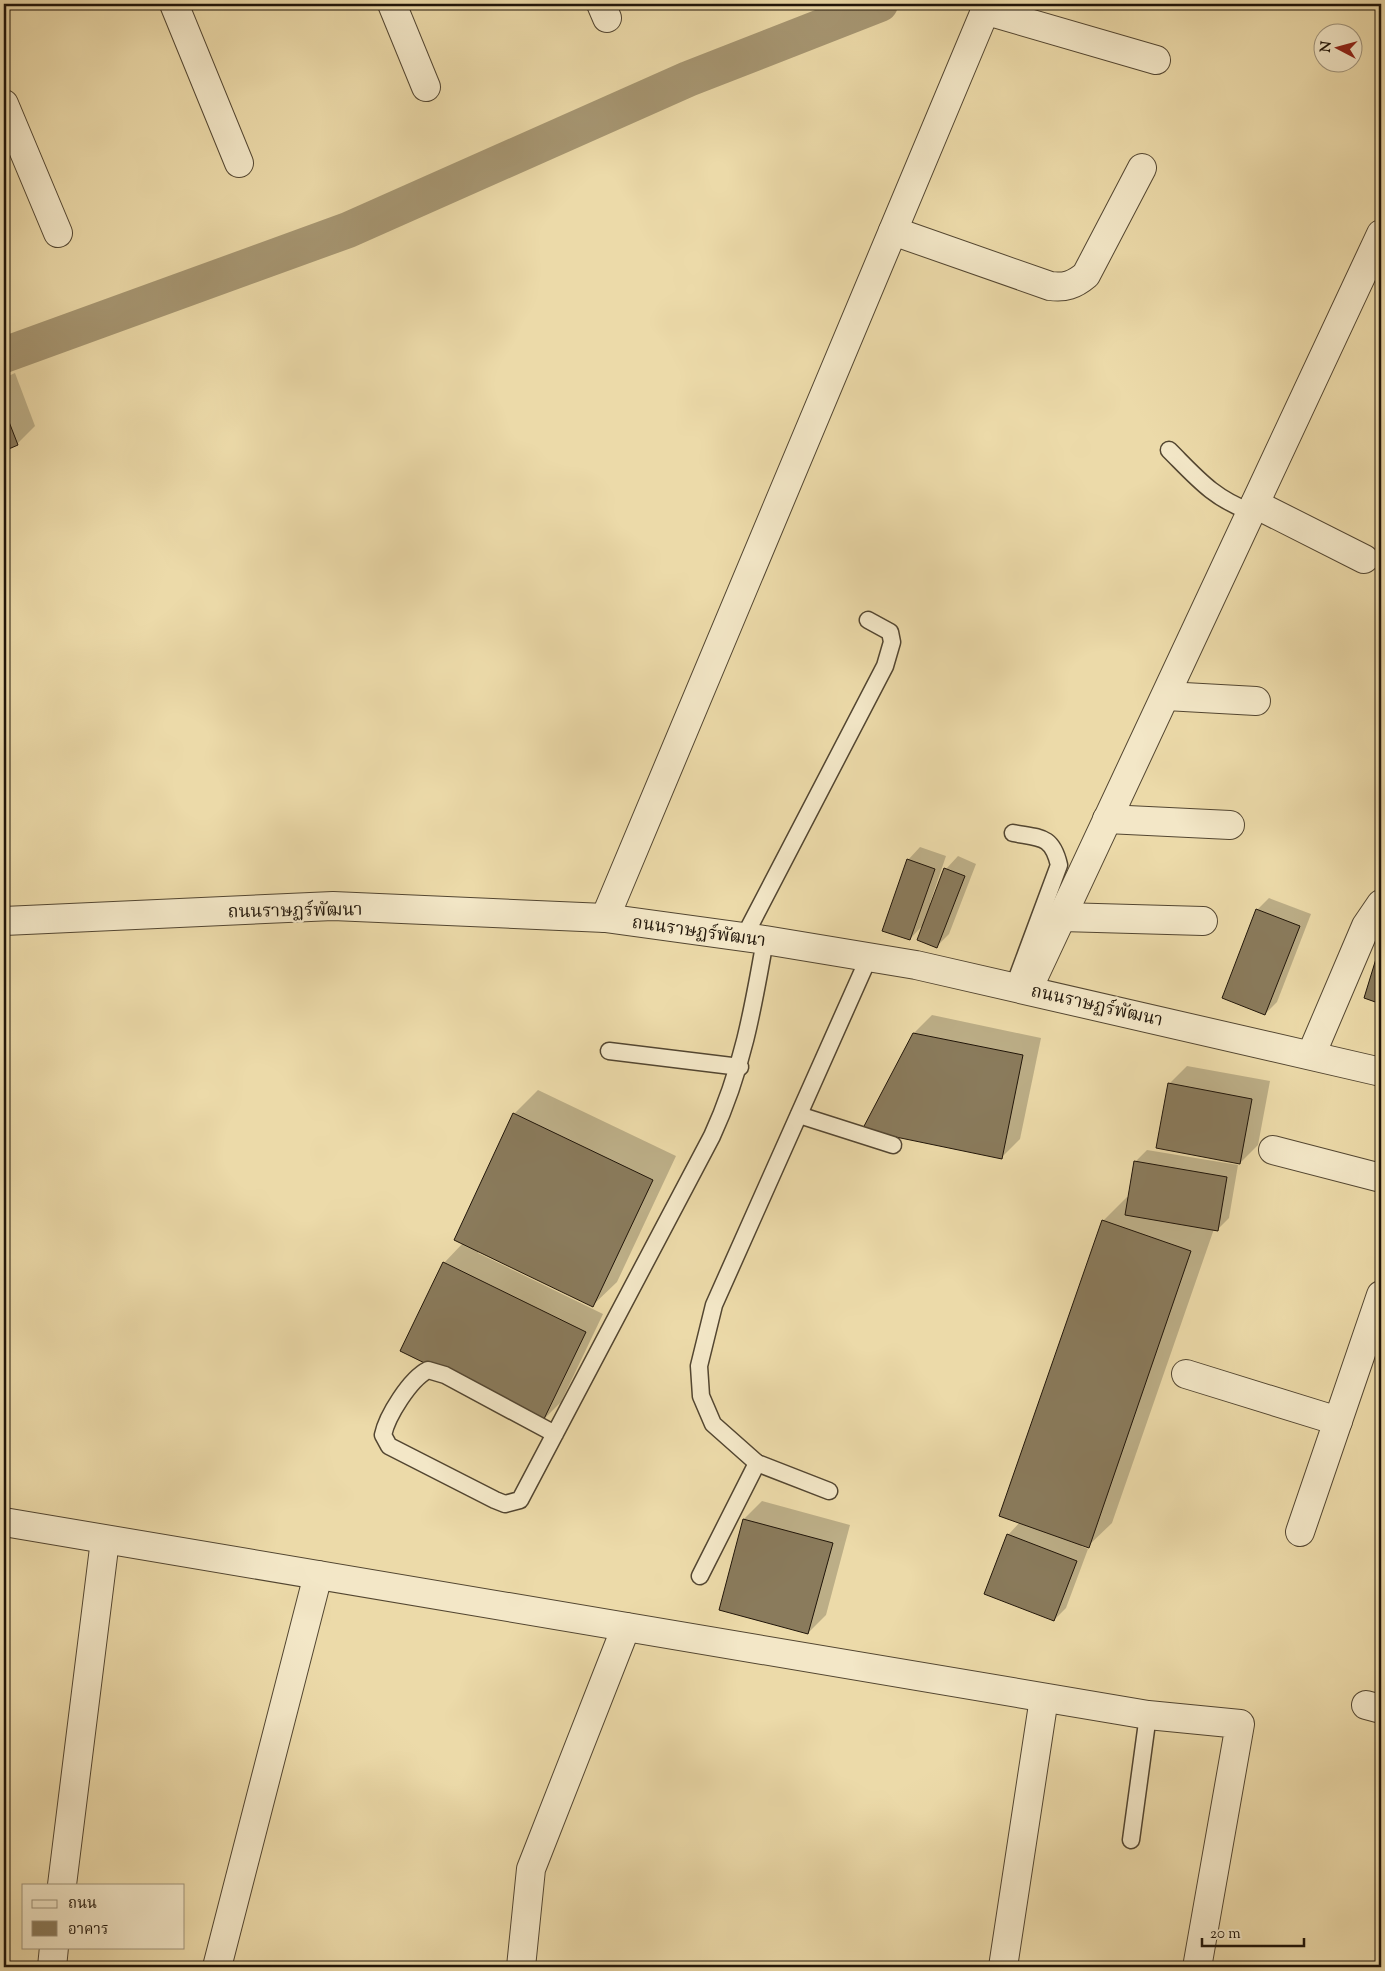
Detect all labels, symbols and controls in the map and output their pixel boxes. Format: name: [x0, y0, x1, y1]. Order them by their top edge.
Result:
north arrow: [1312, 22, 1362, 72]
text: N: [1317, 40, 1338, 53]
street label: ถนนราษฏร์พัฒนา: [227, 898, 363, 926]
street label: ถนนราษฏร์พัฒนา: [630, 911, 767, 955]
street label: ถนนราษฏร์พัฒนา: [1028, 979, 1165, 1035]
legend: [22, 1884, 185, 1948]
text: ถนน: [68, 1894, 97, 1915]
scale bar: [1202, 1916, 1305, 1948]
text: อาคาร: [68, 1920, 108, 1941]
text: 20 m: [1210, 1924, 1241, 1945]

